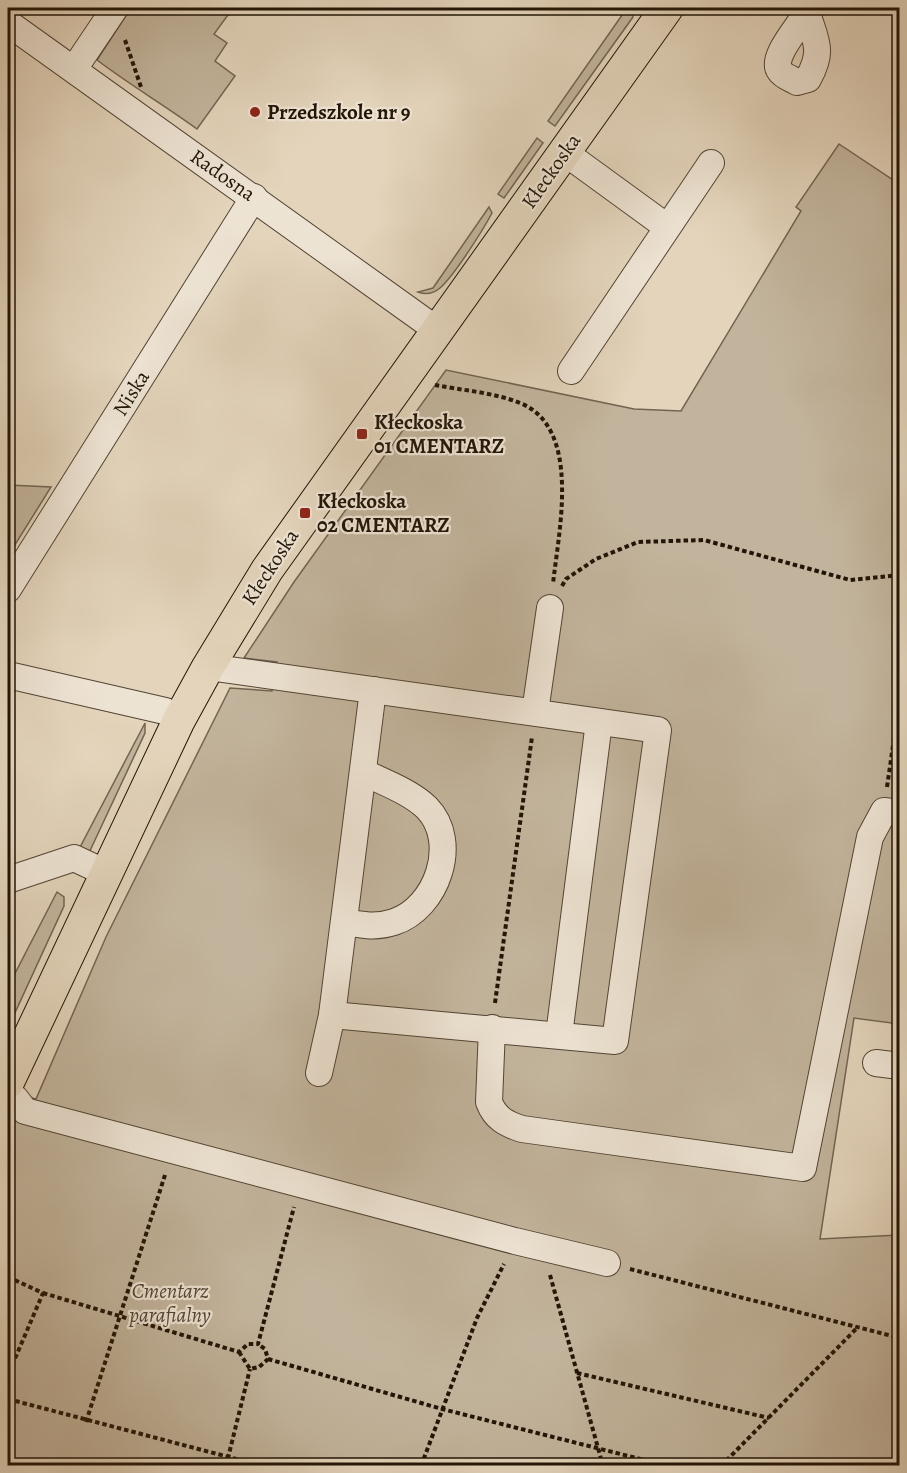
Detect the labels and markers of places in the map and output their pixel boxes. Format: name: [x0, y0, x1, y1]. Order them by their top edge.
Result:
place label: Przedszkole nr 9: [267, 98, 411, 126]
marker: Przedszkole nr 9: [248, 105, 262, 119]
place label: Kłeckoska 01 CMENTARZ: [374, 408, 504, 460]
marker: Kłeckoska 01 CMENTARZ: [355, 427, 369, 441]
place label: Kłeckoska 02 CMENTARZ: [317, 487, 450, 539]
marker: Kłeckoska 02 CMENTARZ: [298, 506, 312, 520]

